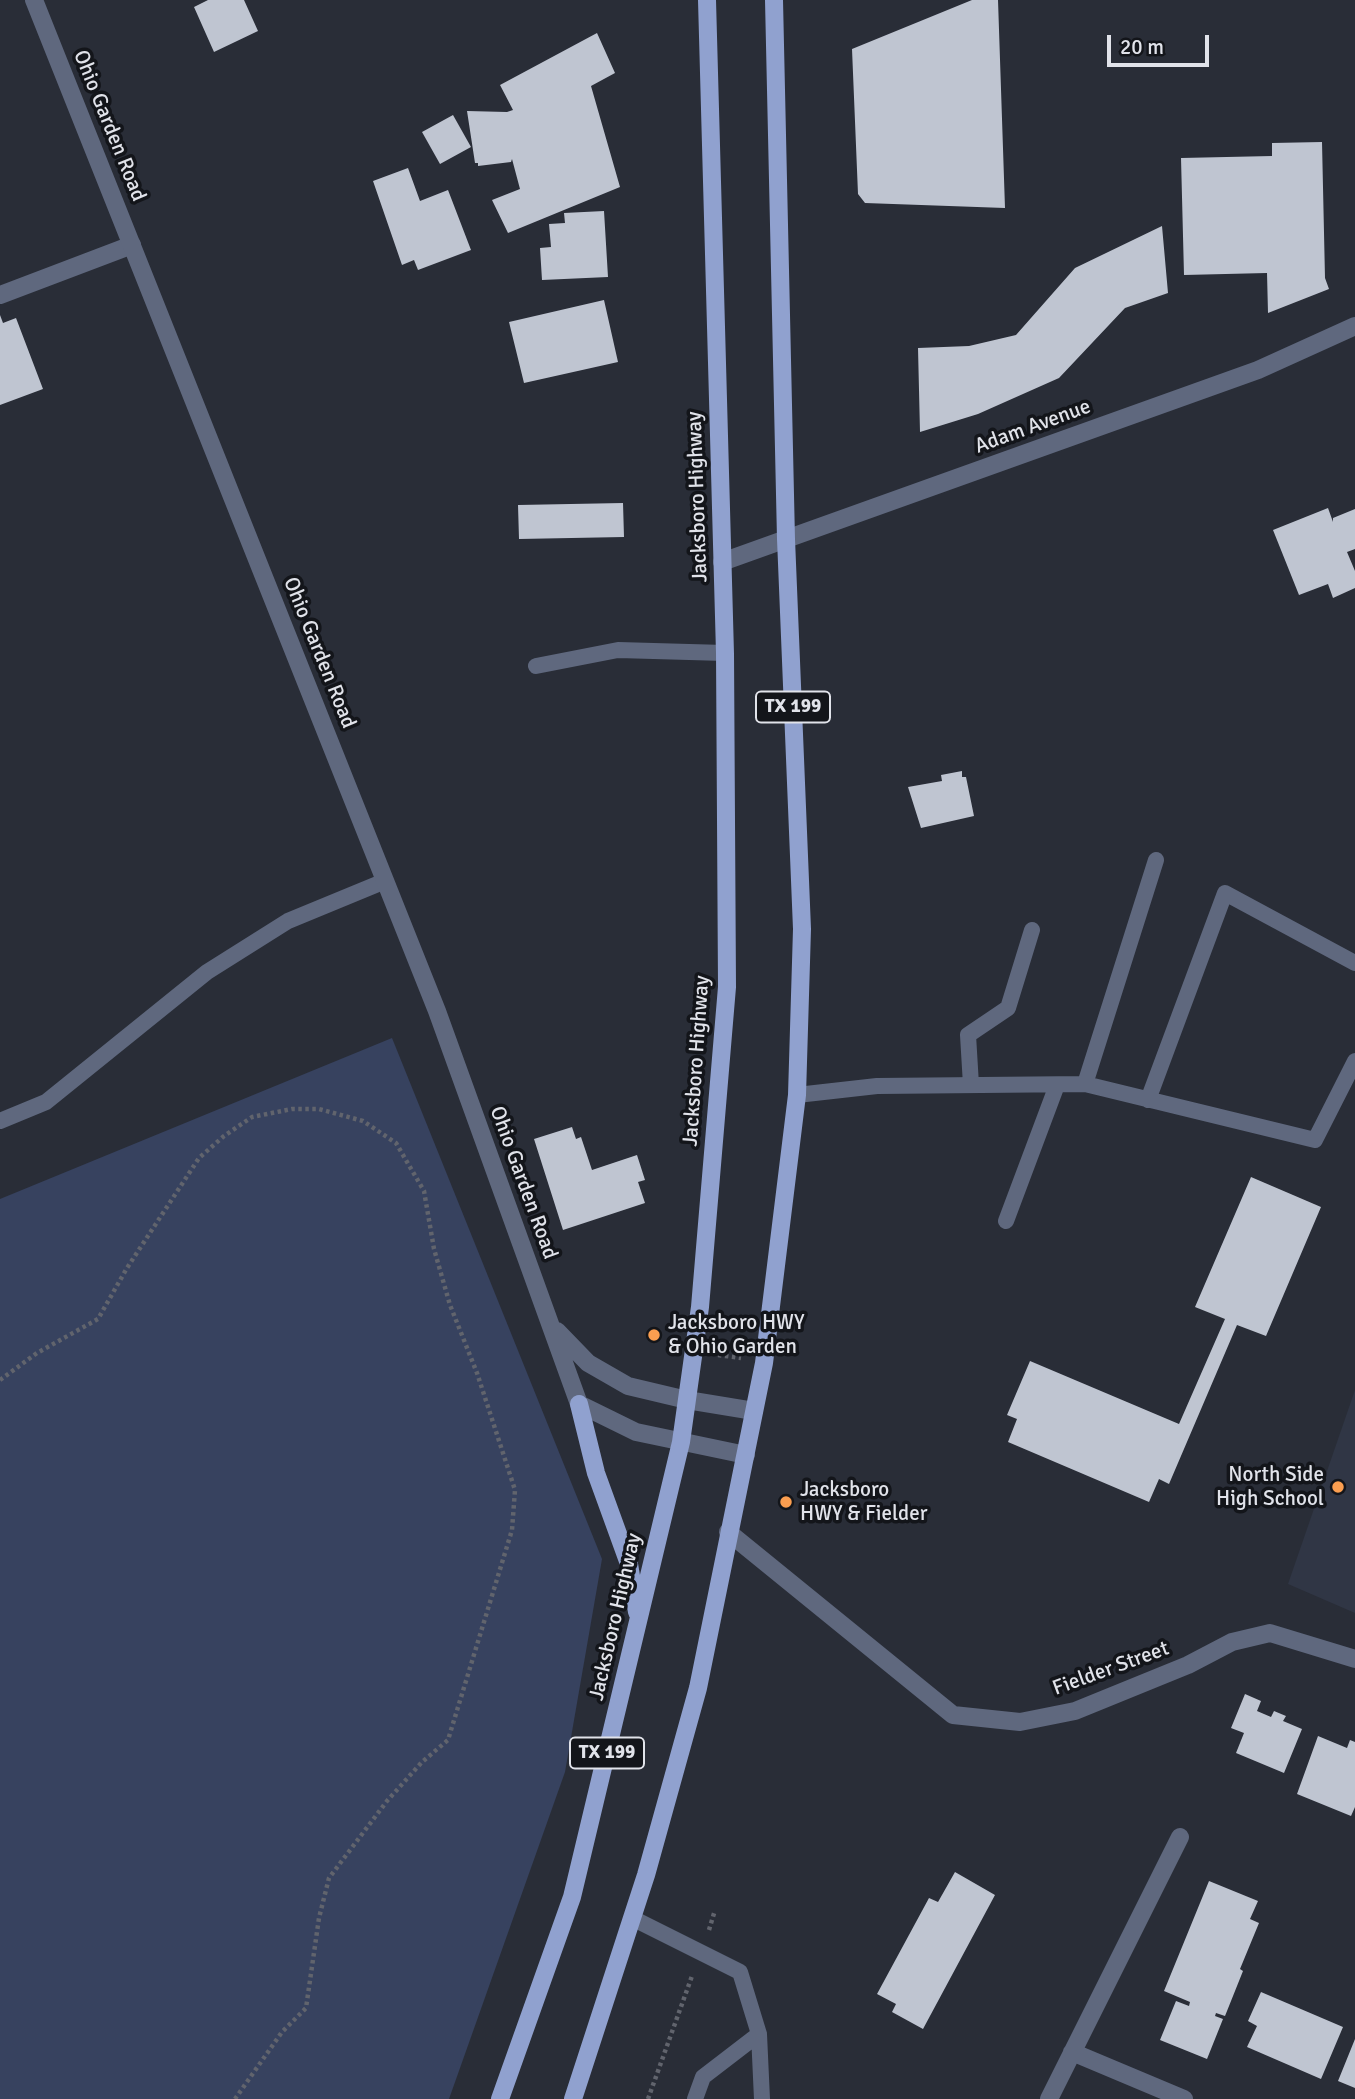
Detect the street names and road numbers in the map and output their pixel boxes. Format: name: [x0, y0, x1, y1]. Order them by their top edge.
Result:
street label: Ohio Garden Road: [67, 47, 151, 205]
street label: Adam Avenue: [972, 394, 1094, 460]
street label: Jacksboro Highway: [682, 411, 714, 583]
street label: Ohio Garden Road: [277, 574, 361, 732]
road number: TX 199: [756, 692, 830, 722]
street label: Jacksboro Highway: [678, 975, 716, 1147]
street label: Ohio Garden Road: [484, 1103, 562, 1263]
street label: Jacksboro Highway: [584, 1531, 648, 1703]
street label: Fielder Street: [1049, 1636, 1173, 1702]
road number: TX 199: [570, 1737, 644, 1768]

